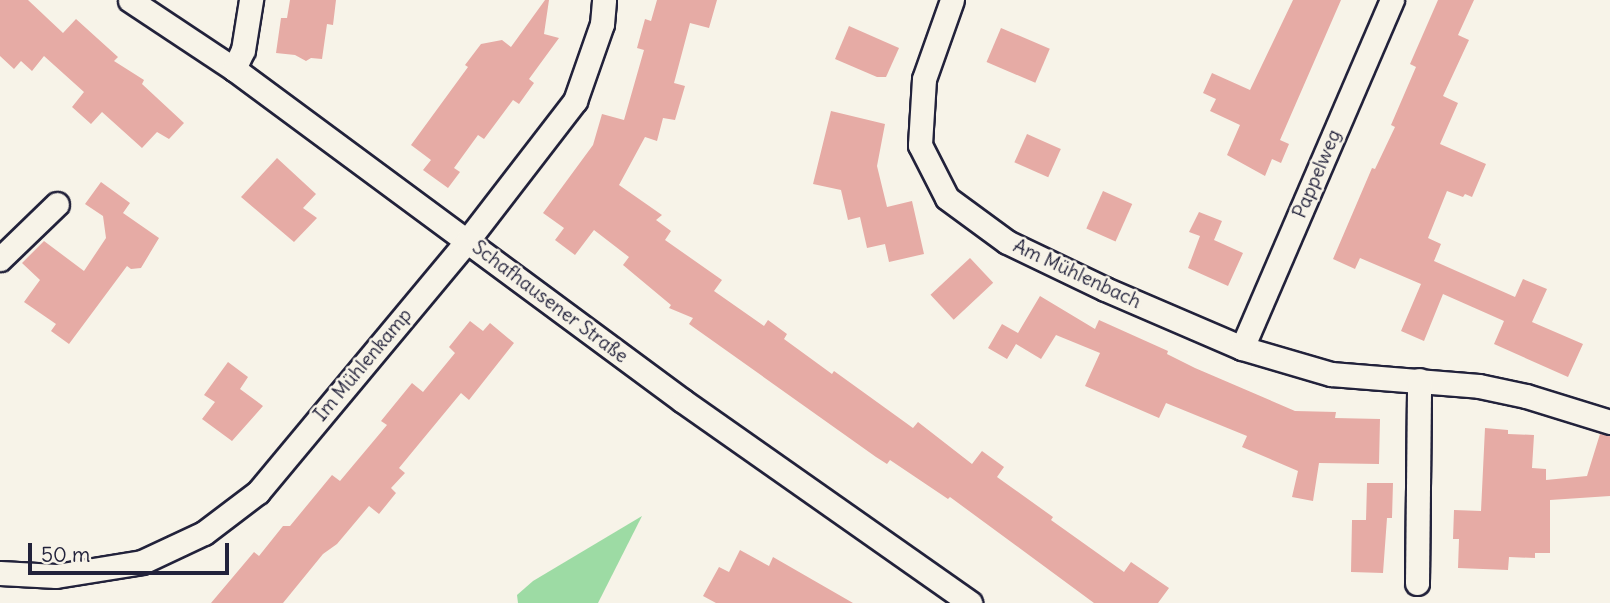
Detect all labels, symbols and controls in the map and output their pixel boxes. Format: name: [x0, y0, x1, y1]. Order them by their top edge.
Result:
street label: Pappelweg: [1288, 126, 1346, 222]
street label: Am Mühlenbach: [1010, 234, 1144, 314]
street label: Schafhausener Straße: [468, 236, 632, 368]
street label: Im Mühlenkamp: [309, 304, 417, 426]
scale bar: [32, 530, 233, 574]
text: 50 m: [41, 541, 90, 568]

